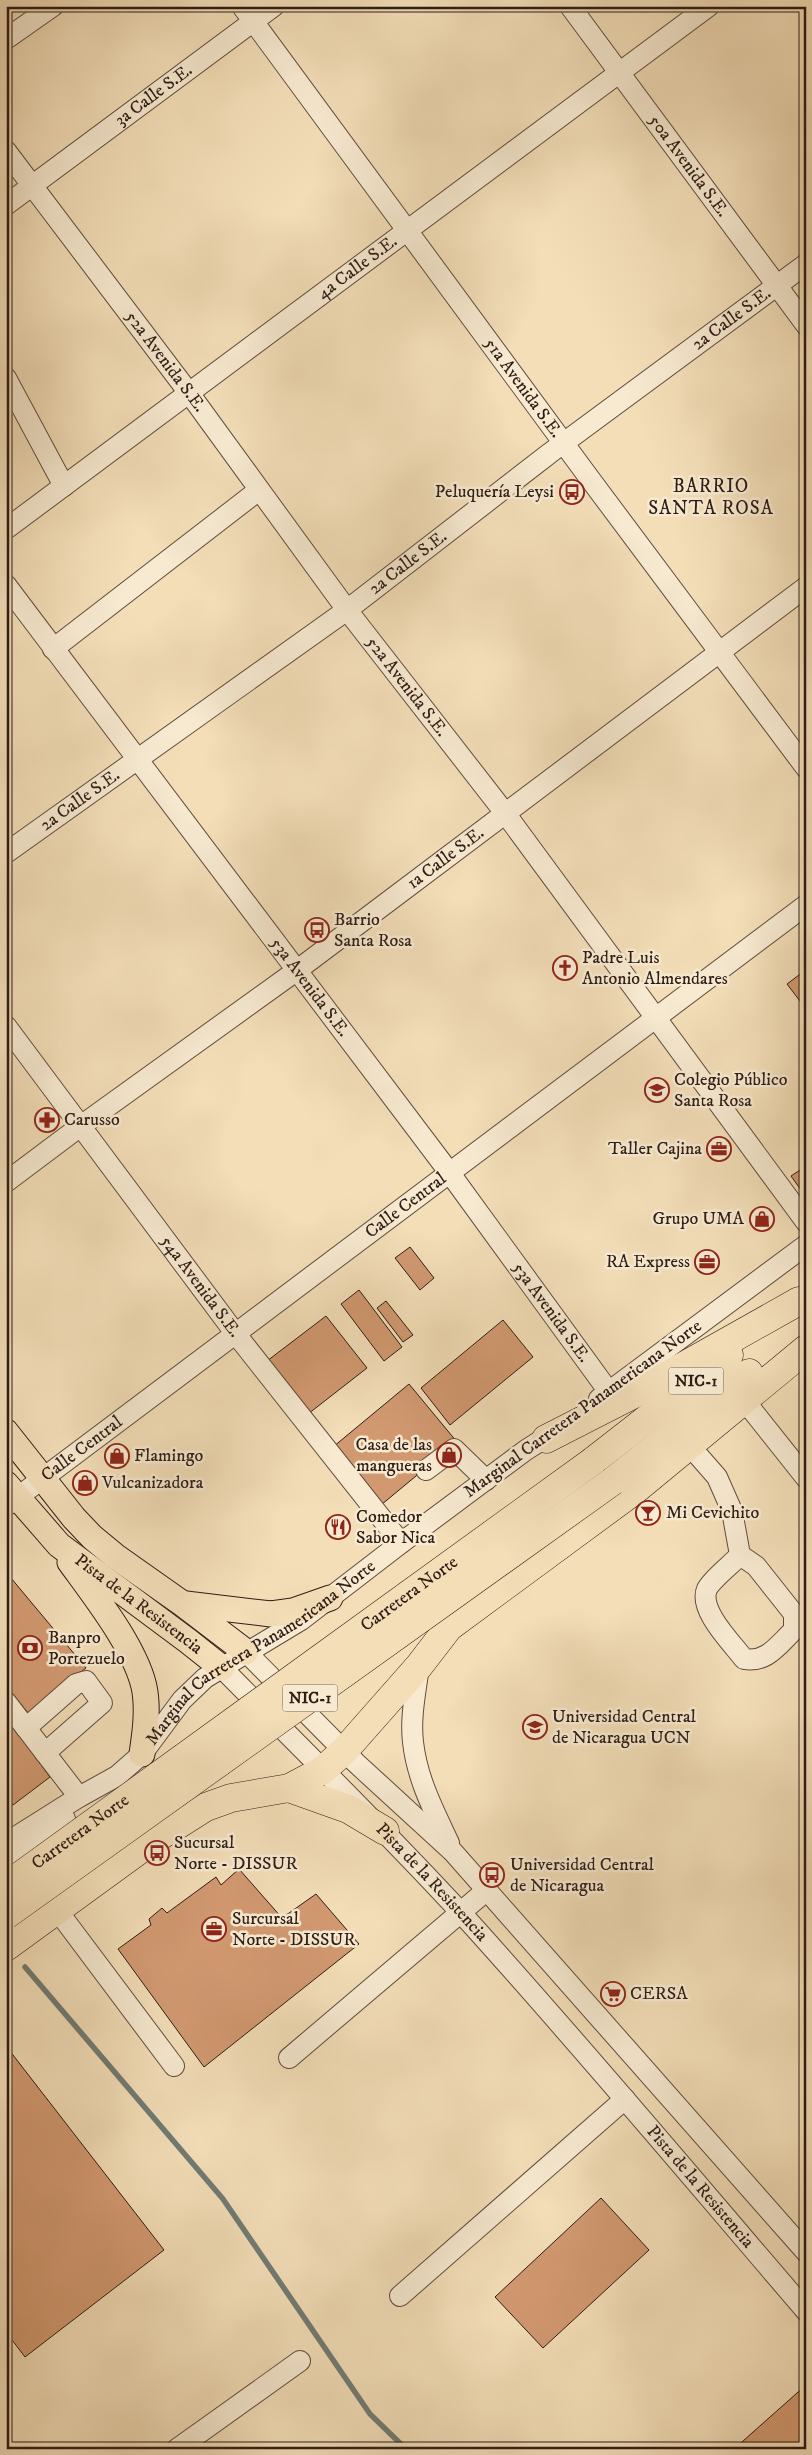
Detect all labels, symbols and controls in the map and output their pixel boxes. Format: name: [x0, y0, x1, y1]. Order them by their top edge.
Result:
street label: 3a Calle S.E.: [111, 59, 197, 131]
street label: 50a Avenida S.E.: [643, 110, 733, 222]
street label: 4a Calle S.E.: [313, 231, 402, 305]
street label: 2a Calle S.E.: [688, 283, 775, 355]
street label: 52a Avenida S.E.: [120, 307, 210, 417]
street label: 51a Avenida S.E.: [479, 333, 567, 442]
district label: BARRIO SANTA ROSA: [648, 475, 774, 520]
bus stop icon: Peluquería Leysi: [559, 479, 585, 505]
place label: Peluquería Leysi: [435, 481, 554, 503]
street label: 2a Calle S.E.: [365, 526, 452, 600]
street label: 52a Avenida S.E.: [361, 632, 453, 741]
street label: 2a Calle S.E.: [36, 764, 124, 836]
street label: 1a Calle S.E.: [403, 822, 488, 894]
place label: Barrio Santa Rosa: [334, 909, 412, 952]
bus stop icon: Barrio Santa Rosa: [304, 917, 330, 943]
street label: 53a Avenida S.E.: [265, 933, 354, 1041]
place label: Padre Luis Antonio Almendares: [582, 947, 728, 990]
church icon: Padre Luis Antonio Almendares: [552, 955, 578, 981]
place label: Colegio Público Santa Rosa: [674, 1069, 788, 1112]
school or university icon: Colegio Público Santa Rosa: [644, 1077, 670, 1103]
pharmacy icon: Carusso: [34, 1107, 60, 1133]
place label: Carusso: [64, 1109, 120, 1131]
office icon: Taller Cajina: [706, 1136, 732, 1162]
place label: Taller Cajina: [608, 1138, 702, 1160]
street label: Calle Central: [361, 1168, 451, 1243]
shop icon: Grupo UMA: [749, 1206, 775, 1232]
place label: Grupo UMA: [653, 1208, 745, 1230]
street label: 54a Avenida S.E.: [155, 1231, 245, 1342]
office icon: RA Express: [694, 1249, 720, 1275]
place label: RA Express: [606, 1251, 690, 1273]
street label: 53a Avenida S.E.: [507, 1258, 595, 1367]
street label: Marginal Carretera Panamericana Norte: [460, 1315, 706, 1503]
road number: NIC-1: [668, 1368, 724, 1394]
street label: Calle Central: [37, 1411, 127, 1487]
place label: Casa de las mangueras: [356, 1434, 432, 1477]
shop icon: Casa de las mangueras: [436, 1442, 462, 1468]
shop icon: Flamingo: [104, 1443, 130, 1469]
place label: Flamingo: [134, 1445, 203, 1467]
shop icon: Vulcanizadora: [72, 1470, 98, 1496]
place label: Vulcanizadora: [101, 1472, 204, 1494]
bar icon: Mi Cevichito: [635, 1500, 661, 1526]
place label: Mi Cevichito: [666, 1502, 759, 1524]
place label: Comedor Sabor Nica: [356, 1506, 435, 1549]
restaurant icon: Comedor Sabor Nica: [325, 1514, 351, 1540]
street label: Pista de la Resistencia: [70, 1549, 207, 1659]
street label: Carretera Norte: [356, 1551, 462, 1637]
street label: Marginal Carretera Panamericana Norte: [141, 1555, 380, 1750]
place label: Banpro Portezuelo: [48, 1627, 125, 1670]
bank icon: Banpro Portezuelo: [17, 1635, 43, 1661]
road number: NIC-1: [282, 1685, 338, 1712]
place label: Universidad Central de Nicaragua UCN: [552, 1706, 697, 1749]
school or university icon: Universidad Central de Nicaragua UCN: [522, 1714, 548, 1740]
street label: Carretera Norte: [28, 1789, 134, 1875]
street label: Pista de la Resistencia: [371, 1819, 493, 1946]
place label: Sucursal Norte - DISSUR: [174, 1832, 297, 1875]
bus stop icon: Sucursal Norte - DISSUR: [144, 1840, 170, 1866]
place label: Universidad Central de Nicaragua: [510, 1854, 655, 1897]
bus stop icon: Universidad Central de Nicaragua: [479, 1862, 505, 1888]
place label: Surcursal Norte - DISSUR: [232, 1908, 355, 1951]
office icon: Surcursal Norte - DISSUR: [201, 1916, 227, 1942]
supermarket icon: CERSA: [600, 1981, 626, 2007]
place label: CERSA: [630, 1983, 688, 2005]
street label: Pista de la Resistencia: [642, 2121, 759, 2253]

